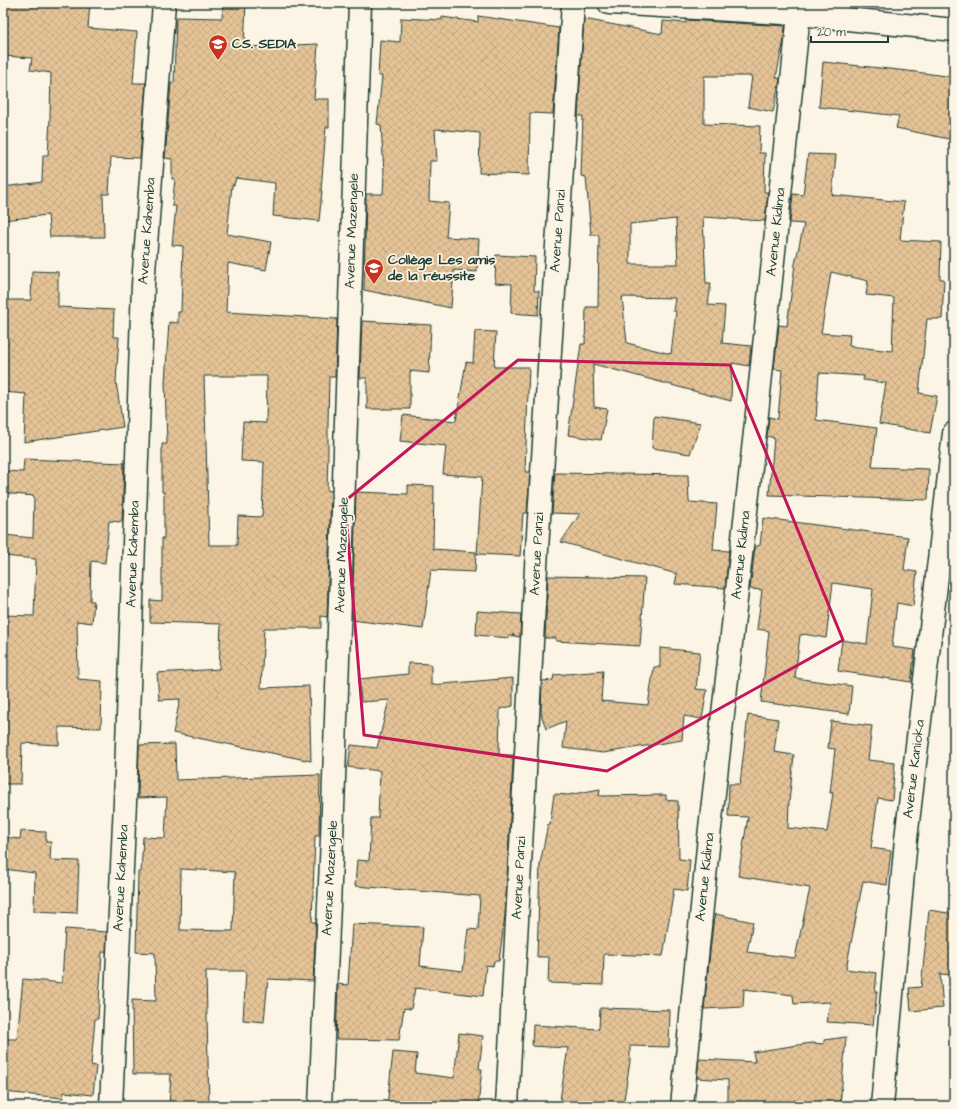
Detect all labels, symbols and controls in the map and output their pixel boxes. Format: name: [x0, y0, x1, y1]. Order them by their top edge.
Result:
scale bar: [811, 18, 888, 44]
text: 20 m: [817, 24, 846, 41]
school or university icon: CS. SEDIA: [207, 33, 229, 61]
place label: CS. SEDIA: [232, 34, 297, 54]
street label: Avenue Mazengele: [340, 172, 364, 289]
street label: Avenue Kahemba: [133, 177, 161, 285]
street label: Avenue Kidima: [761, 187, 791, 277]
street label: Avenue Panzi: [545, 189, 571, 273]
place label: Collège Les amis de la réussite: [387, 250, 495, 286]
school or university icon: Collège Les amis de la réussite: [363, 257, 385, 285]
street label: Avenue Mazengele: [330, 496, 354, 613]
street label: Avenue Kahemba: [121, 500, 145, 608]
street label: Avenue Kidima: [726, 510, 756, 600]
street label: Avenue Panzi: [525, 512, 549, 596]
street label: Avenue Kanioka: [898, 718, 930, 820]
street label: Avenue Mazengele: [317, 819, 343, 936]
street label: Avenue Kahemba: [108, 824, 134, 932]
street label: Avenue Kidima: [690, 832, 720, 922]
street label: Avenue Panzi: [507, 836, 531, 920]

